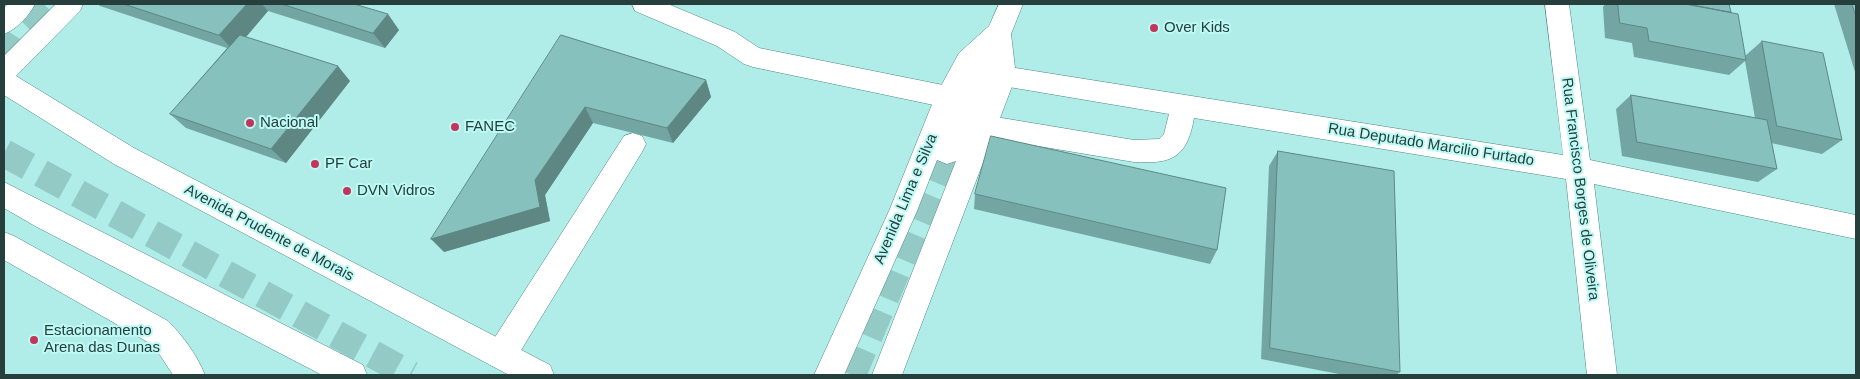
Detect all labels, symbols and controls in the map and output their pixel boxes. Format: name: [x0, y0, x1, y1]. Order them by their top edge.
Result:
place label: Over Kids: [1164, 19, 1230, 37]
marker: Over Kids: [1148, 22, 1160, 34]
street label: Rua Francisco Borges de Oliveira: [1557, 77, 1603, 301]
place label: Nacional: [260, 114, 318, 132]
marker: Nacional: [244, 117, 256, 129]
place label: FANEC: [465, 118, 515, 136]
street label: Rua Deputado Marcilio Furtado: [1327, 120, 1535, 170]
marker: FANEC: [449, 121, 461, 133]
street label: Avenida Lima e Silva: [870, 131, 942, 267]
place label: PF Car: [325, 155, 373, 173]
marker: PF Car: [309, 158, 321, 170]
street label: Avenida Prudente de Morais: [181, 181, 357, 285]
place label: DVN Vidros: [357, 182, 435, 200]
marker: DVN Vidros: [341, 185, 353, 197]
place label: Estacionamento Arena das Dunas: [44, 322, 160, 357]
marker: Estacionamento Arena das Dunas: [28, 334, 40, 346]

